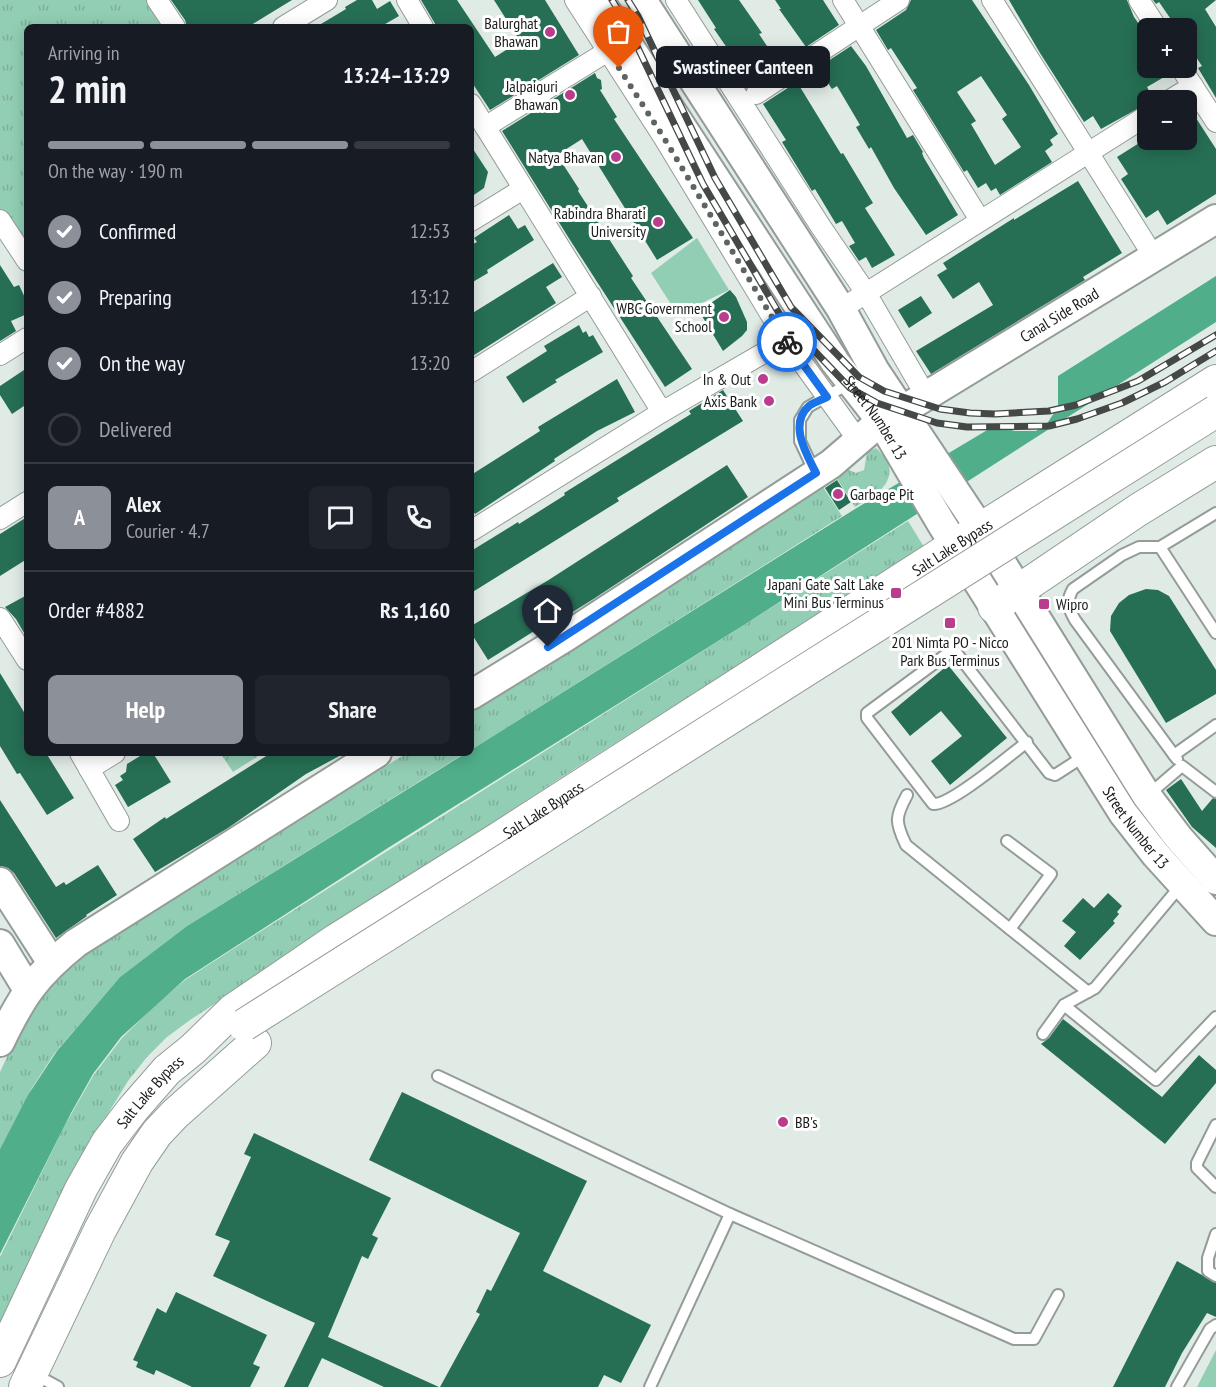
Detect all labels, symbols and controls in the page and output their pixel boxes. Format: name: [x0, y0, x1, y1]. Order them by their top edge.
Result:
pin: [593, 6, 644, 68]
place label: Balurghat Bhawan: [484, 13, 539, 51]
icon: bag: [602, 15, 635, 48]
map controls: [1137, 18, 1197, 150]
button: +: [1137, 18, 1197, 78]
marker: Balurghat Bhawan: [543, 25, 557, 39]
text: Arriving in: [48, 40, 120, 66]
callout: Swastineer Canteen: [655, 47, 829, 89]
text: Swastineer Canteen: [673, 54, 813, 80]
text: 13:24–13:29: [343, 61, 450, 89]
text: 2 min: [48, 63, 127, 114]
place label: Jalpaiguri Bhawan: [504, 76, 558, 114]
marker: Jalpaiguri Bhawan: [563, 88, 577, 102]
button: −: [1137, 90, 1197, 150]
place label: Natya Bhavan: [528, 147, 604, 167]
marker: Natya Bhavan: [609, 150, 623, 164]
text: On the way · 190 m: [48, 158, 183, 184]
place label: Rabindra Bharati University: [554, 203, 646, 241]
icon: check: [48, 215, 81, 248]
marker: Rabindra Bharati University: [651, 215, 665, 229]
text: Confirmed: [99, 217, 176, 245]
text: 12:53: [410, 218, 450, 244]
icon: check: [48, 281, 81, 314]
text: Preparing: [99, 283, 172, 311]
street label: Canal Side Road: [1016, 283, 1102, 346]
text: 13:12: [410, 284, 450, 310]
place label: WBC Government School: [616, 298, 713, 336]
marker: WBC Government School: [717, 310, 731, 324]
courier: [757, 312, 817, 372]
icon: bike: [771, 326, 804, 359]
icon: check: [48, 347, 81, 380]
text: On the way: [99, 349, 185, 377]
text: 13:20: [410, 350, 450, 376]
place label: In & Out: [703, 369, 752, 389]
street label: Street Number 13: [839, 371, 912, 463]
marker: In & Out: [756, 372, 770, 386]
place label: Axis Bank: [704, 391, 758, 411]
marker: Axis Bank: [762, 394, 776, 408]
text: Delivered: [99, 415, 172, 443]
place label: Garbage Pit: [850, 484, 915, 504]
button: chat: [309, 486, 372, 549]
button: phone: [387, 486, 450, 549]
marker: Garbage Pit: [831, 487, 845, 501]
text: Alex: [126, 490, 161, 518]
text: A: [74, 503, 85, 531]
street label: Salt Lake Bypass: [908, 514, 996, 580]
text: Courier · 4.7: [126, 518, 210, 544]
place label: Japani Gate Salt Lake Mini Bus Terminus: [767, 574, 884, 612]
pin: [522, 585, 573, 647]
marker: Japani Gate Salt Lake Mini Bus Terminus: [889, 586, 903, 600]
icon: home: [531, 594, 564, 627]
place label: Wipro: [1056, 594, 1089, 614]
text: Order #4882: [48, 596, 145, 624]
text: Rs 1,160: [380, 596, 450, 624]
marker: Wipro: [1037, 597, 1051, 611]
marker: 201 Nimta PO - Nicco Park Bus Terminus: [943, 616, 957, 630]
place label: 201 Nimta PO - Nicco Park Bus Terminus: [891, 632, 1009, 670]
button: Help: [48, 675, 243, 744]
button: Share: [255, 675, 450, 744]
street label: Salt Lake Bypass: [499, 777, 587, 843]
street label: Street Number 13: [1099, 782, 1174, 873]
street label: Salt Lake Bypass: [112, 1051, 187, 1132]
place label: BB's: [795, 1112, 818, 1132]
marker: BB's: [776, 1115, 790, 1129]

